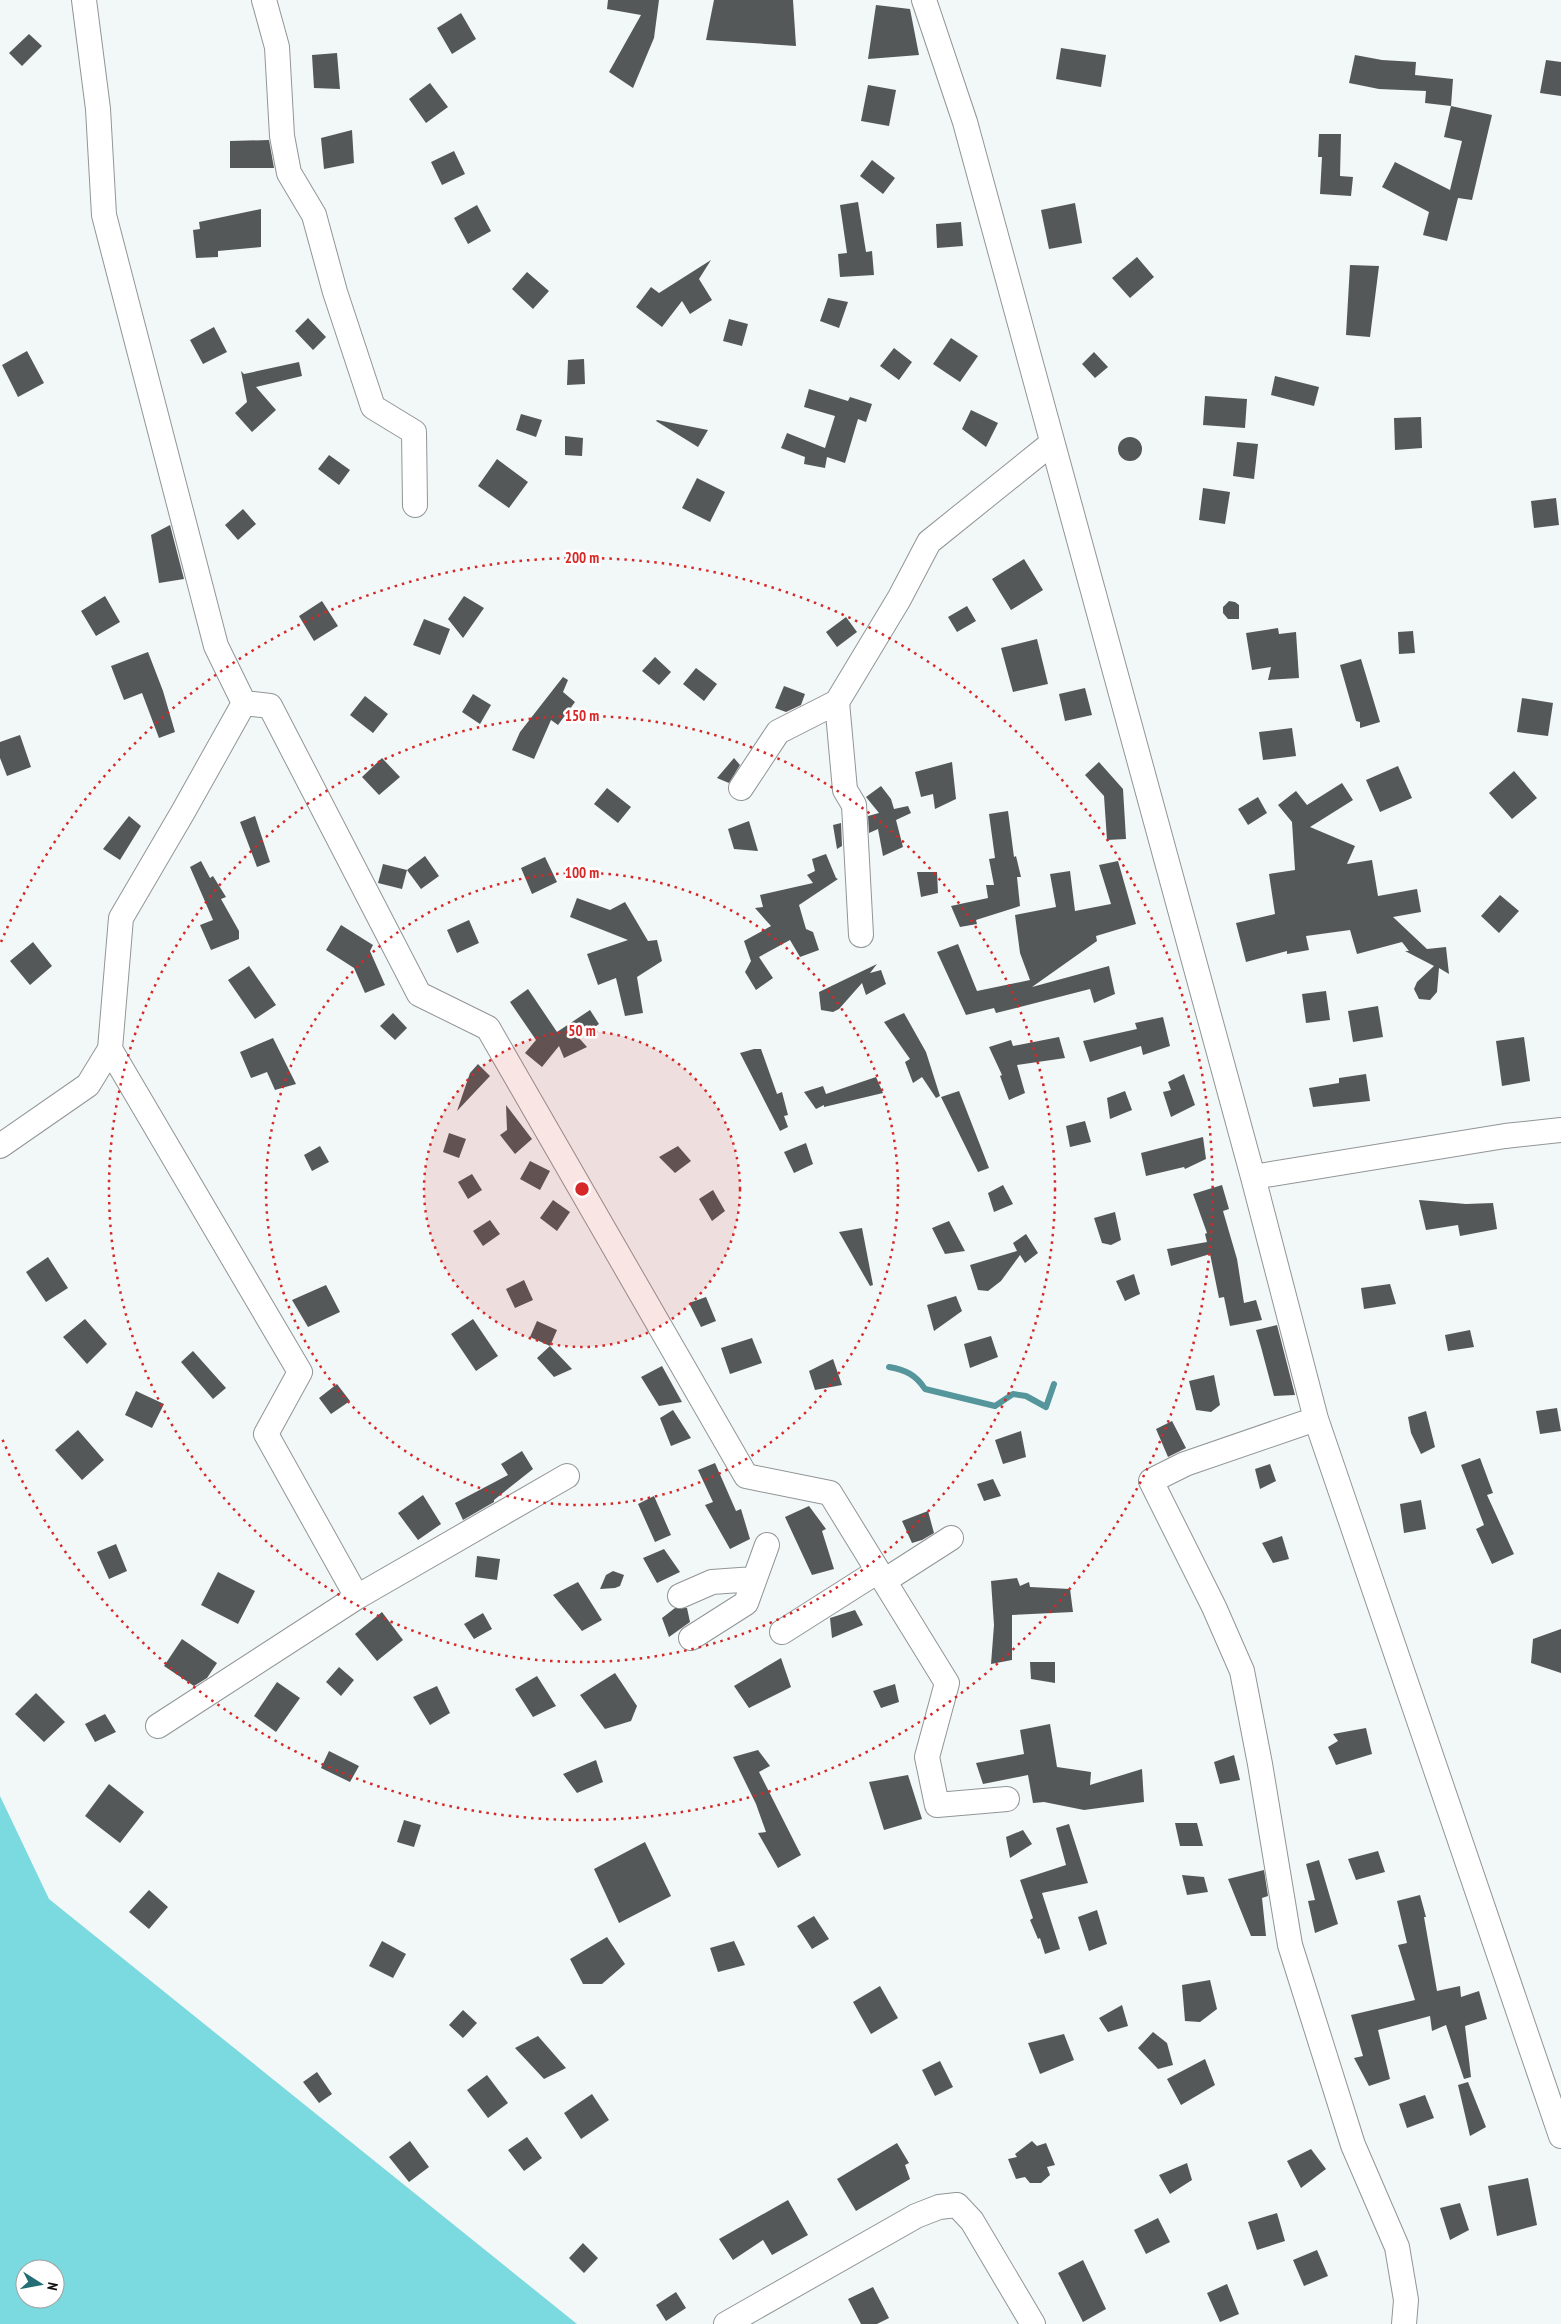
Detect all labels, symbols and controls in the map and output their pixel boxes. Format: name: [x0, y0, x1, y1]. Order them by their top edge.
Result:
text: 200 m: [565, 548, 599, 567]
text: 150 m: [565, 706, 599, 725]
text: 100 m: [565, 863, 599, 882]
text: 50 m: [568, 1021, 596, 1040]
centre of rings: [573, 1180, 591, 1198]
north arrow: [15, 2259, 65, 2309]
text: N: [43, 2281, 62, 2292]

